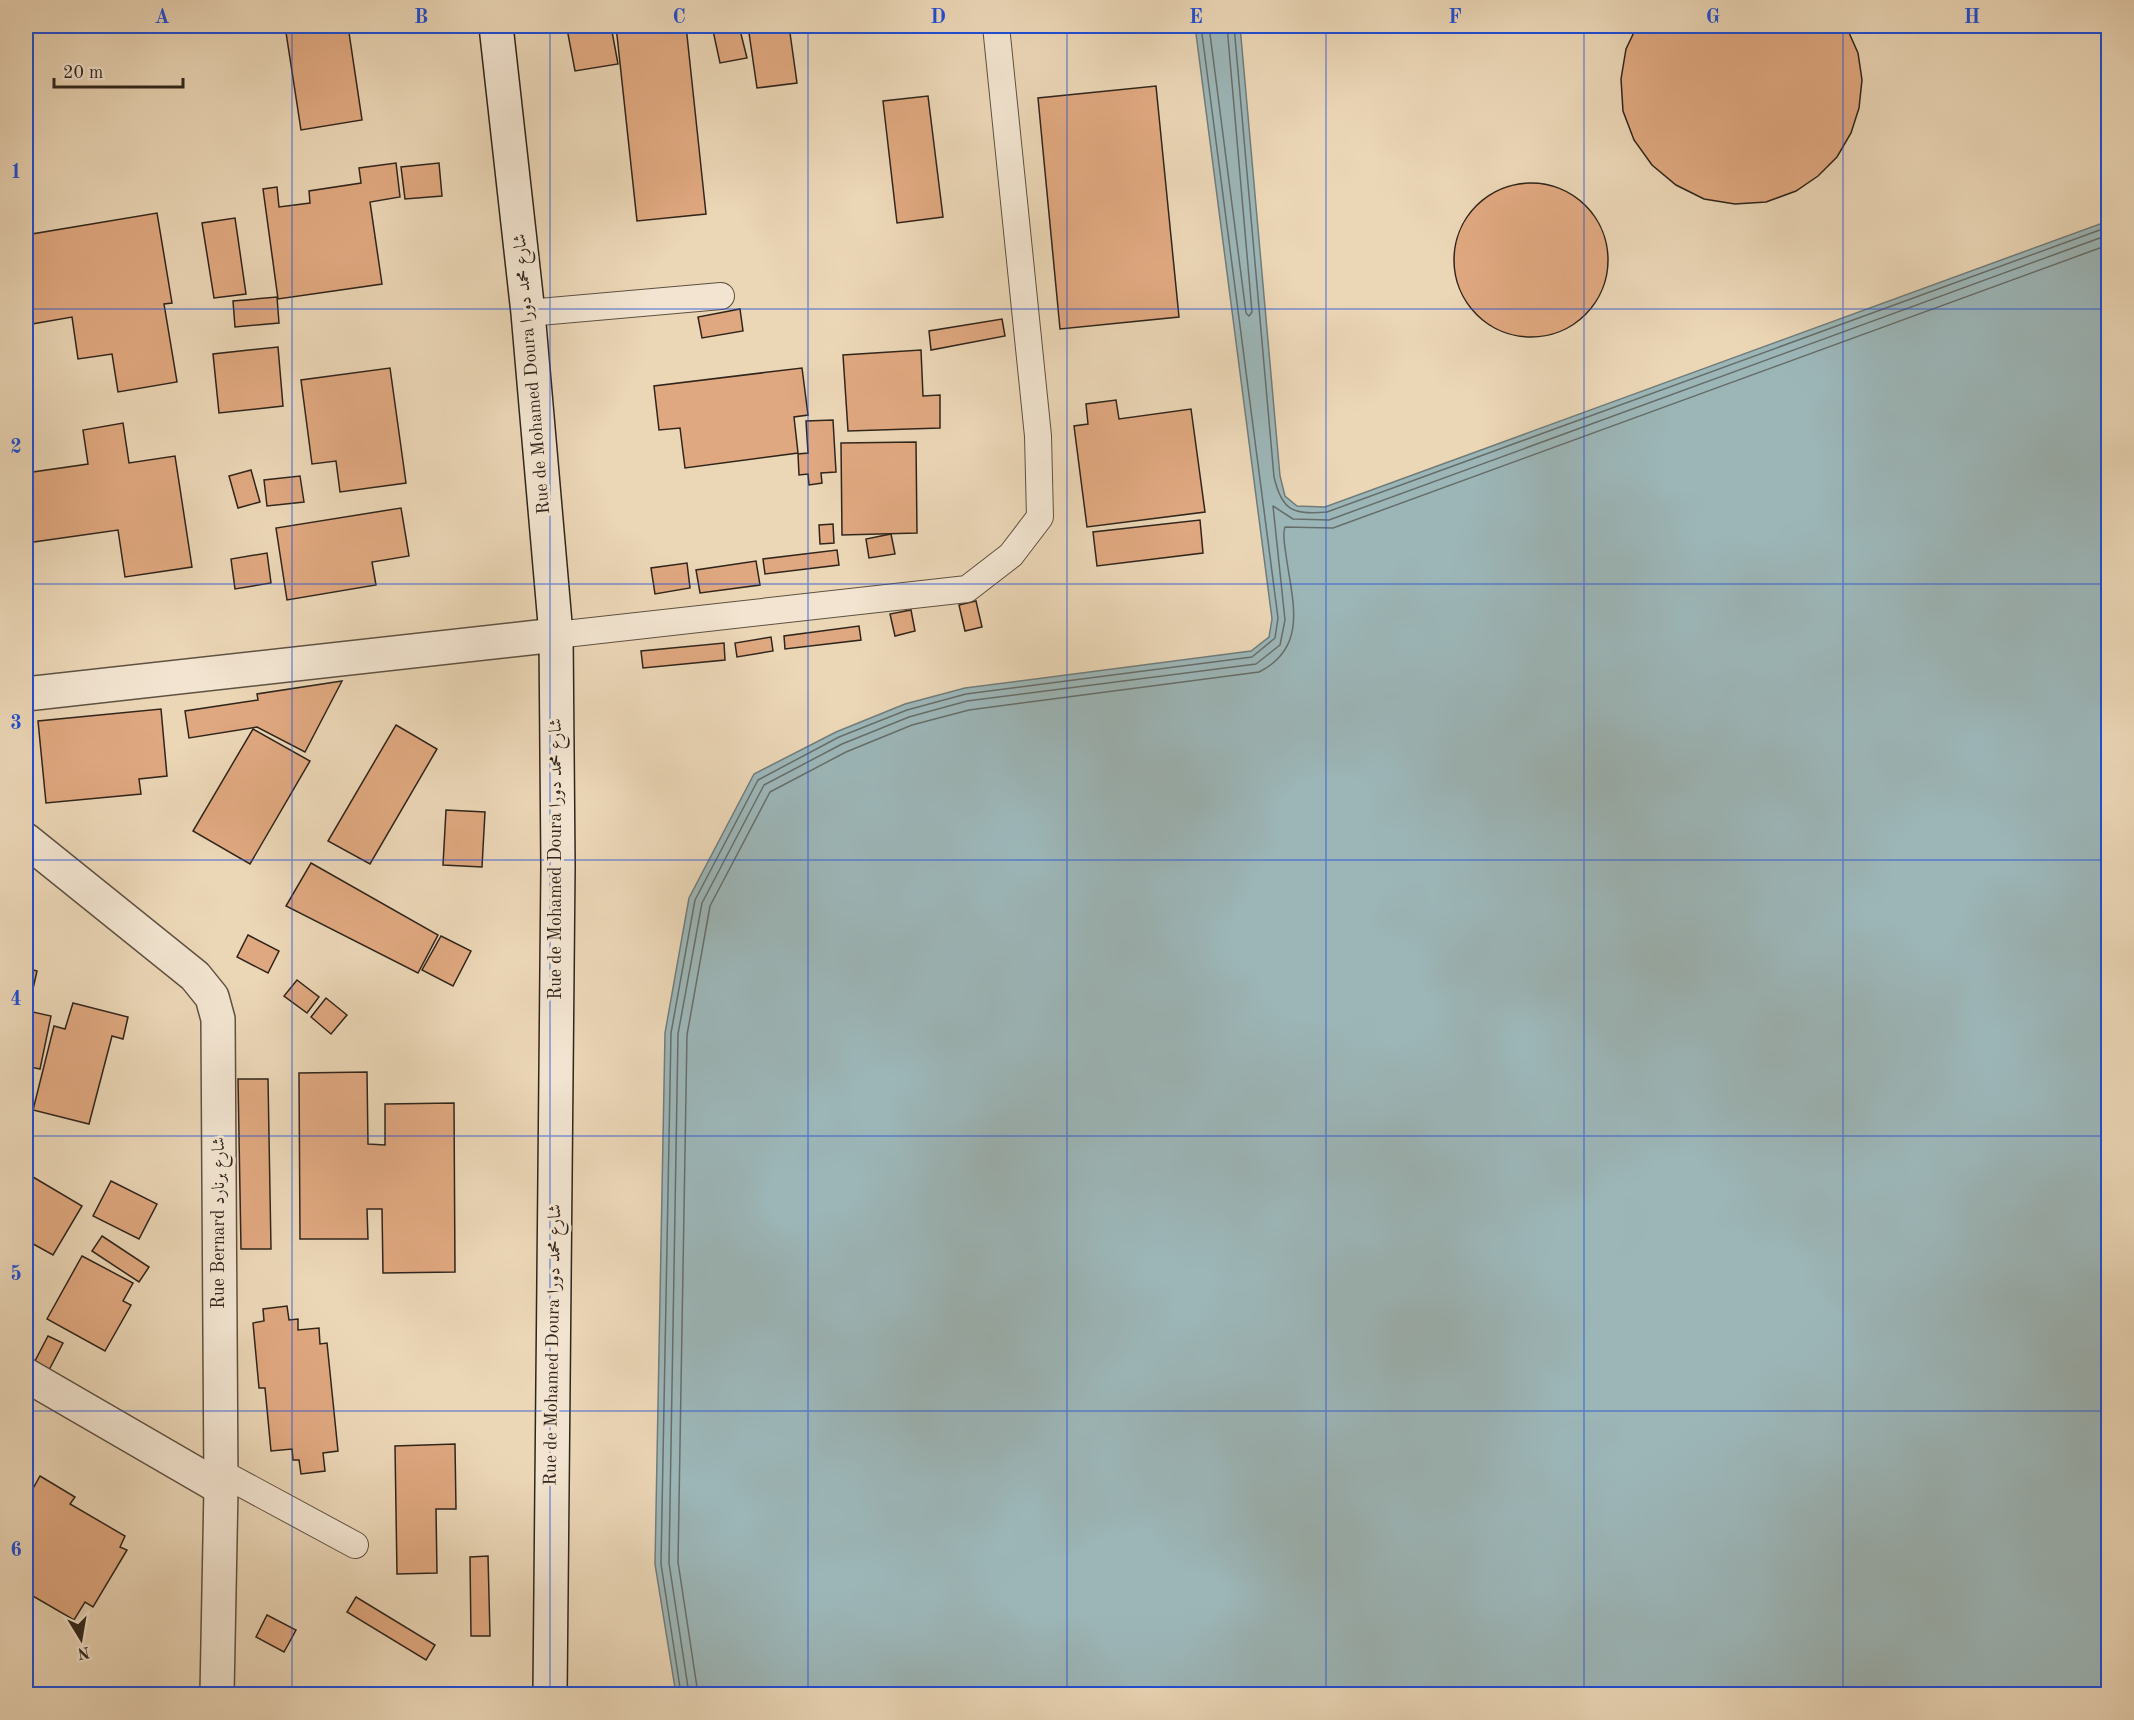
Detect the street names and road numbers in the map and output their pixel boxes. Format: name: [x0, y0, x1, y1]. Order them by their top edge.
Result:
street label: Rue de Mohamed Doura شارع محمد دورا: [511, 233, 558, 515]
street label: Rue de Mohamed Doura شارع محمد دورا: [547, 718, 570, 1000]
street label: Rue Bernard شارع برنارد: [210, 1137, 233, 1309]
street label: Rue de Mohamed Doura شارع محمد دورا: [542, 1204, 569, 1486]

